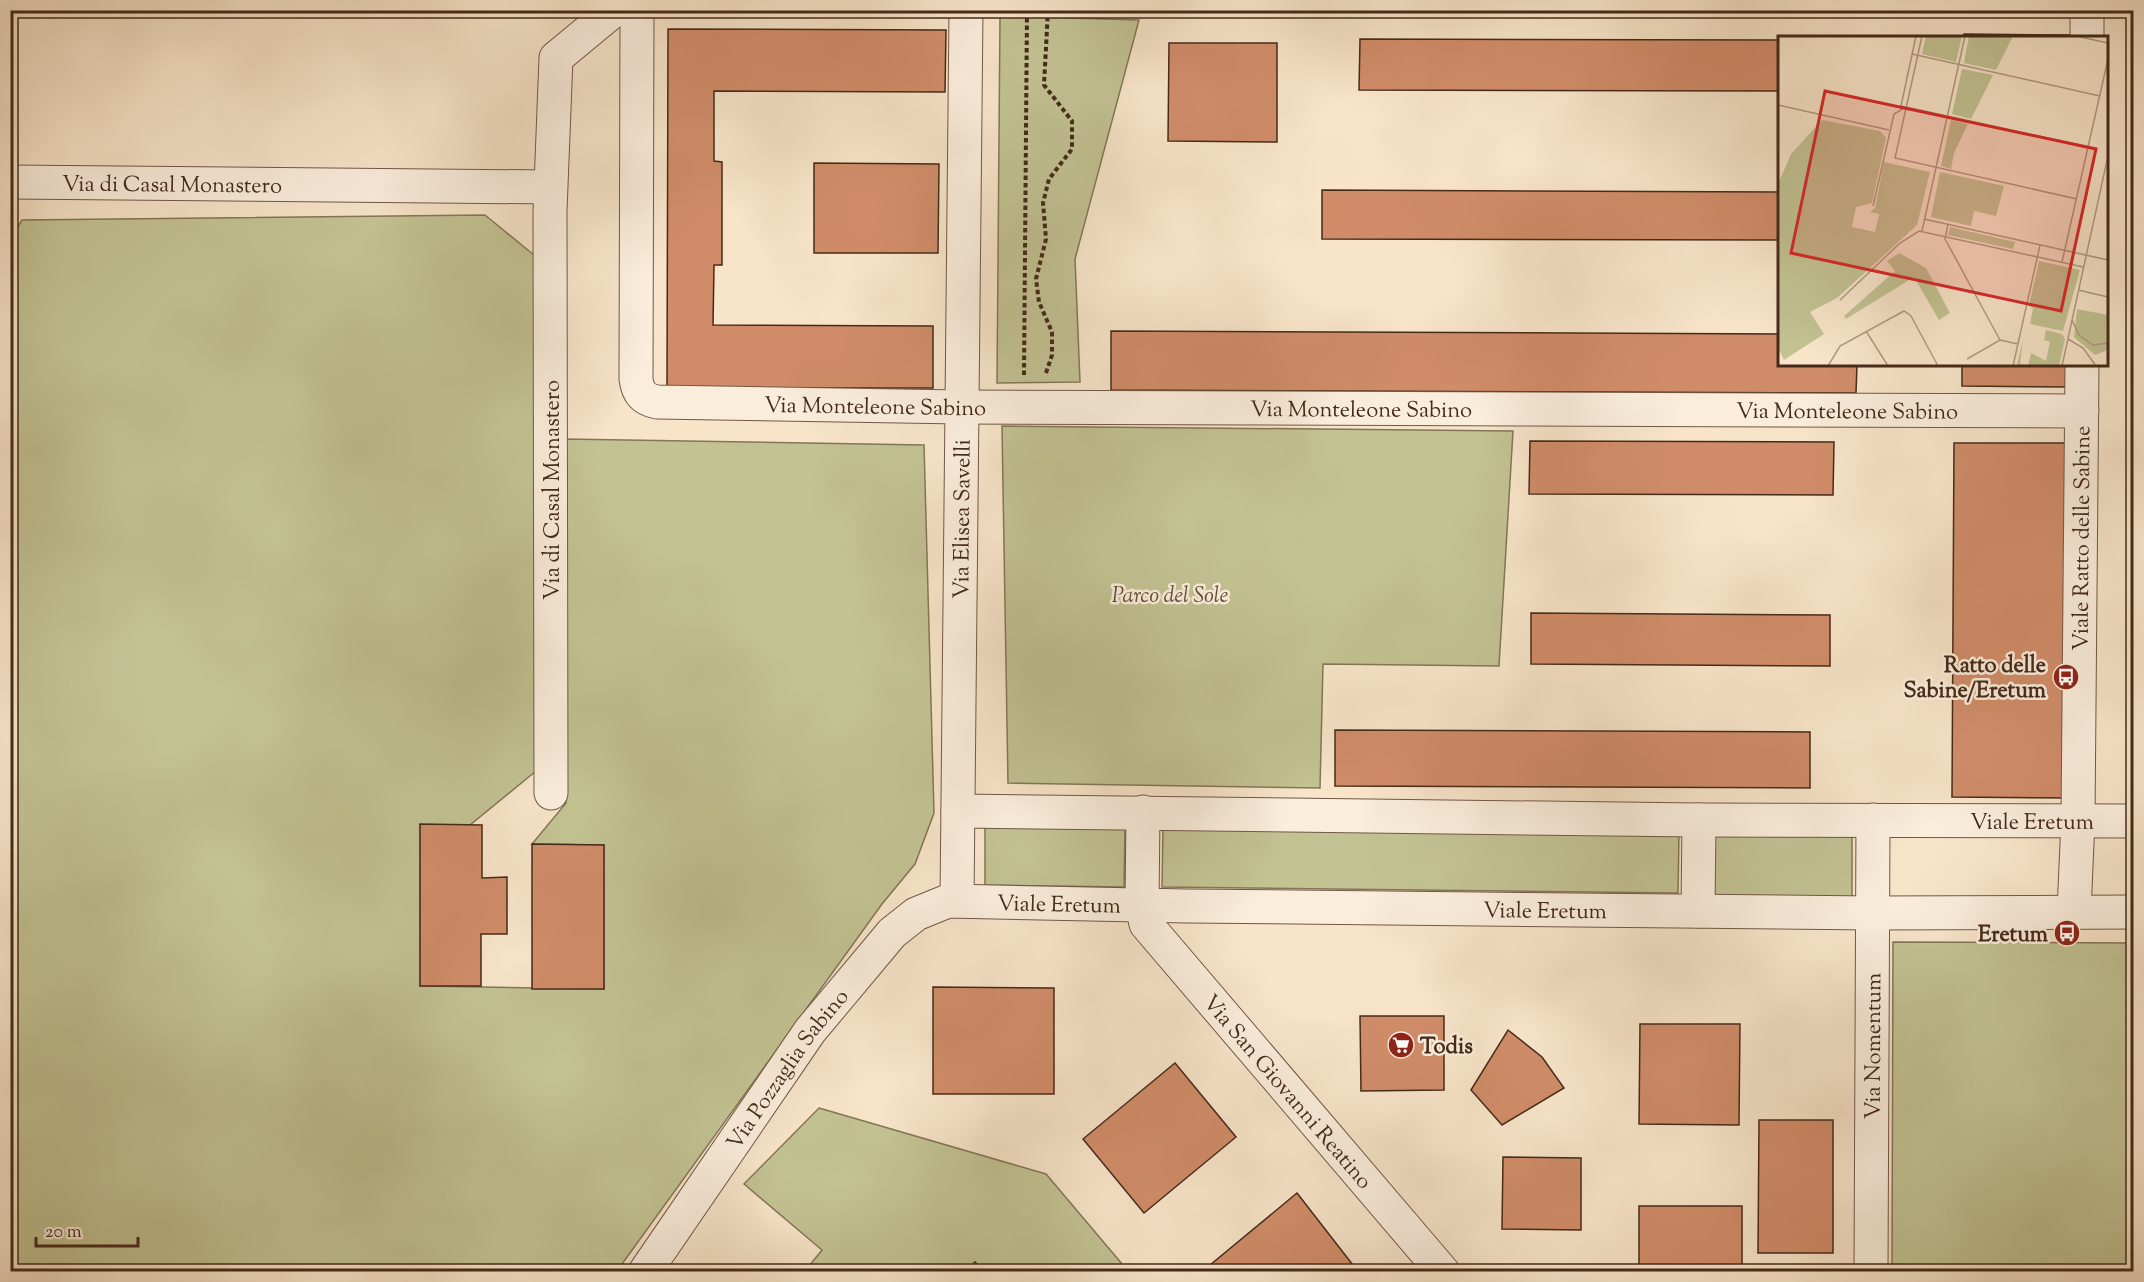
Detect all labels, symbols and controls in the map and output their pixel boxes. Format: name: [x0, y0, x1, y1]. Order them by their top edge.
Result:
inset map: [1778, 36, 2108, 366]
street label: Via di Casal Monastero: [62, 169, 282, 204]
street label: Via di Casal Monastero: [538, 380, 570, 600]
street label: Via Monteleone Sabino: [764, 391, 986, 426]
street label: Via Monteleone Sabino: [1250, 395, 1472, 428]
street label: Via Monteleone Sabino: [1736, 397, 1958, 430]
street label: Viale Ratto delle Sabine: [2066, 425, 2100, 651]
street label: Via Elisea Savelli: [947, 439, 981, 599]
park label: Parco del Sole: [1112, 581, 1228, 613]
place label: Ratto delle Sabine/Eretum: [1904, 651, 2047, 708]
bus stop icon: Ratto delle Sabine/Eretum: [2051, 662, 2081, 692]
street label: Viale Eretum: [1970, 808, 2094, 840]
street label: Viale Eretum: [997, 889, 1121, 924]
street label: Viale Eretum: [1483, 896, 1607, 929]
bus stop icon: Eretum: [2052, 918, 2082, 948]
place label: Eretum: [1978, 920, 2049, 952]
street label: Via Nomentum: [1859, 973, 1891, 1119]
street label: Via Pozzaglia Sabino: [720, 983, 858, 1157]
street label: Via San Giovanni Reatino: [1194, 989, 1379, 1197]
supermarket icon: Todis: [1386, 1030, 1416, 1060]
place label: Todis: [1420, 1032, 1473, 1064]
scale bar: [36, 1210, 138, 1248]
text: 20 m: [45, 1220, 82, 1246]

